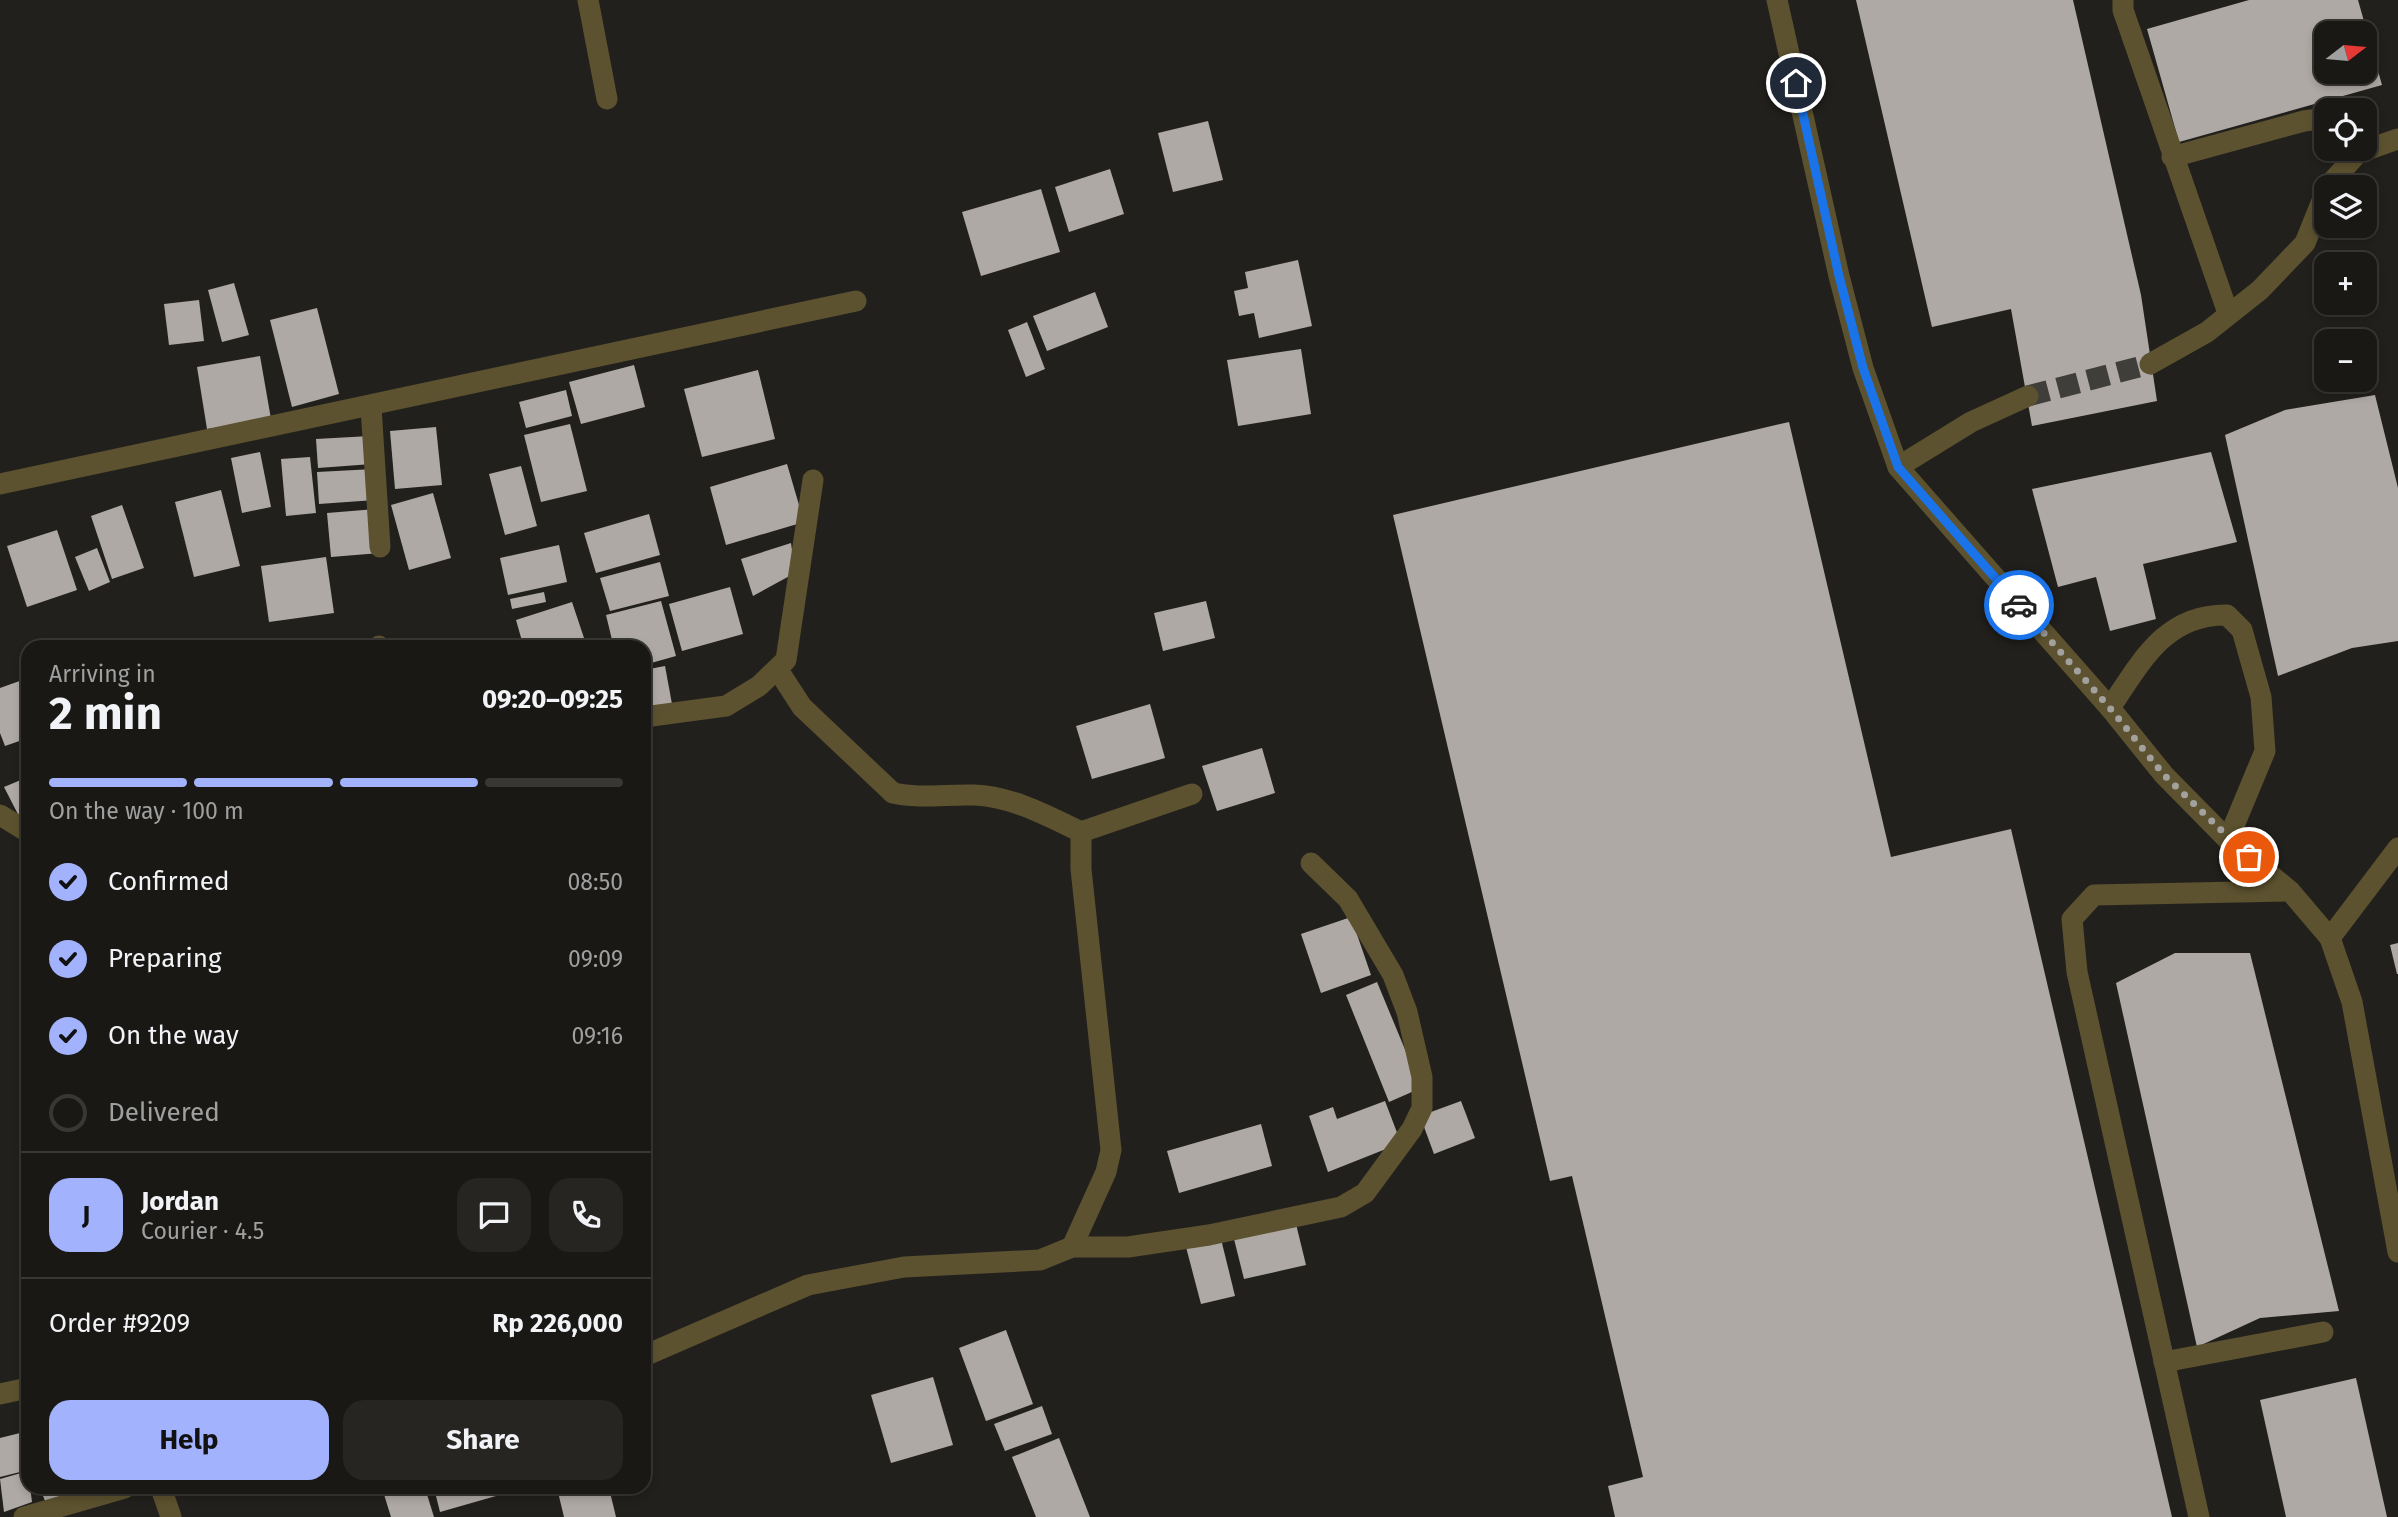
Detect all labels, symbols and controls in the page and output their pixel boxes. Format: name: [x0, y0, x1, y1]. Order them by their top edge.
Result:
north arrow: [2314, 21, 2376, 84]
map controls: [2314, 21, 2377, 392]
pin: [1766, 53, 1826, 113]
icon: home: [1777, 64, 1815, 102]
button: locate: [2314, 98, 2377, 161]
button: layers: [2314, 175, 2377, 238]
button: +: [2314, 252, 2377, 315]
button: −: [2314, 329, 2377, 392]
courier: [1984, 570, 2054, 640]
icon: car: [2000, 586, 2038, 624]
text: Arriving in: [49, 660, 156, 688]
text: 09:20–09:25: [482, 684, 623, 715]
text: 2 min: [49, 686, 162, 741]
text: On the way · 100 m: [49, 797, 244, 825]
pin: [2219, 827, 2279, 887]
icon: bag: [2230, 838, 2268, 876]
icon: check: [49, 863, 87, 901]
text: Confirmed: [108, 866, 229, 897]
text: 08:50: [568, 868, 623, 896]
icon: check: [49, 940, 87, 978]
text: Preparing: [108, 943, 221, 974]
text: 09:09: [568, 945, 623, 973]
icon: check: [49, 1017, 87, 1055]
text: On the way: [108, 1020, 239, 1051]
text: 09:16: [572, 1022, 623, 1050]
text: Delivered: [108, 1097, 220, 1128]
button: chat: [457, 1178, 531, 1252]
button: phone: [549, 1178, 623, 1252]
text: Jordan: [141, 1186, 219, 1217]
text: J: [82, 1200, 90, 1231]
text: Courier · 4.5: [141, 1217, 264, 1245]
text: Order #9209: [49, 1308, 190, 1339]
text: Rp 226,000: [492, 1308, 623, 1339]
button: Help: [49, 1400, 329, 1480]
button: Share: [343, 1400, 623, 1480]

